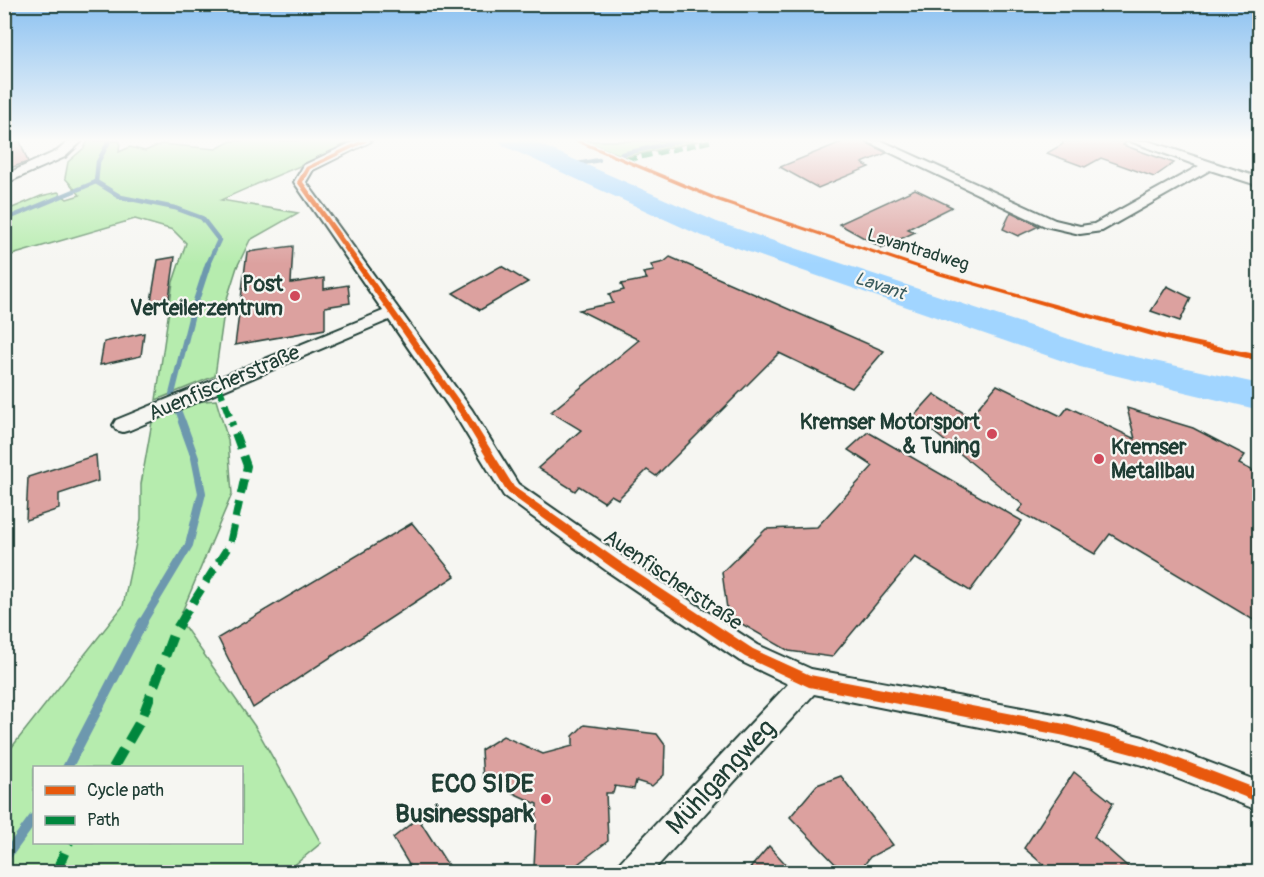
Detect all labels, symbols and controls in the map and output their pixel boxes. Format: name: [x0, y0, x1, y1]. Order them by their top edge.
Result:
street label: Lavantradweg: [864, 224, 972, 276]
water label: Lavant: [852, 267, 910, 306]
place label: Post Verteilerzentrum: [130, 271, 284, 322]
marker: Post Verteilerzentrum: [288, 289, 302, 303]
street label: Auenfischerstraße: [144, 339, 304, 427]
place label: Kremser Motorsport & Tuning: [800, 409, 981, 460]
marker: Kremser Motorsport & Tuning: [985, 427, 999, 441]
place label: Kremser Metallbau: [1111, 434, 1195, 485]
marker: Kremser Metallbau: [1092, 452, 1106, 466]
street label: Auenfischerstraße: [598, 523, 748, 637]
street label: Mühlgangweg: [659, 713, 783, 841]
legend: [33, 766, 243, 844]
place label: ECO SIDE Businesspark: [395, 768, 535, 830]
text: Cycle path: [87, 779, 164, 802]
marker: ECO SIDE Businesspark: [539, 792, 553, 806]
text: Path: [87, 809, 120, 832]

